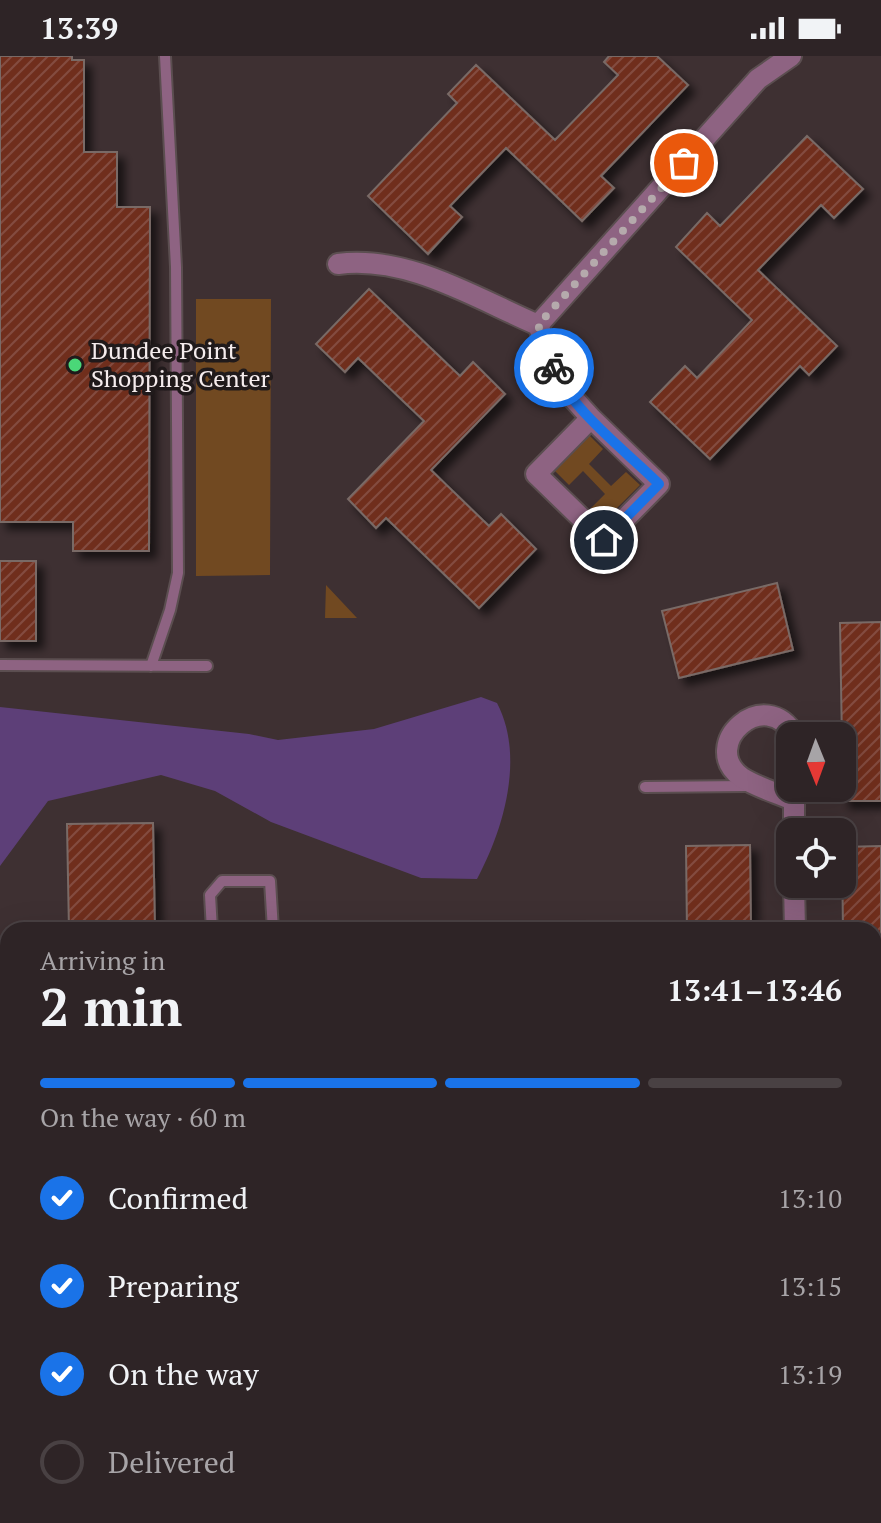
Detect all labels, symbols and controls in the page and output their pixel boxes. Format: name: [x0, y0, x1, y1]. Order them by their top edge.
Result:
text: 13:39: [40, 8, 118, 48]
pin: [650, 129, 718, 197]
icon: bag: [662, 141, 706, 185]
courier: [514, 328, 594, 408]
place label: Dundee Point Shopping Center: [91, 334, 271, 394]
icon: bike: [532, 346, 576, 390]
marker: Dundee Point Shopping Center: [66, 356, 84, 374]
pin: [570, 506, 638, 574]
icon: home: [582, 518, 626, 562]
north arrow: [776, 722, 856, 802]
map controls: [776, 722, 856, 898]
button: locate: [776, 818, 856, 898]
text: Arriving in: [40, 943, 165, 977]
text: 13:41–13:46: [667, 970, 842, 1010]
text: 2 min: [40, 972, 182, 1041]
text: On the way · 60 m: [40, 1100, 246, 1134]
icon: check: [40, 1176, 84, 1220]
text: Confirmed: [108, 1178, 248, 1218]
text: 13:10: [778, 1181, 842, 1215]
icon: check: [40, 1264, 84, 1308]
text: Preparing: [108, 1266, 239, 1306]
text: 13:15: [778, 1269, 842, 1303]
icon: check: [40, 1352, 84, 1396]
text: On the way: [108, 1354, 259, 1394]
text: 13:19: [778, 1357, 842, 1391]
text: Delivered: [108, 1442, 235, 1482]

